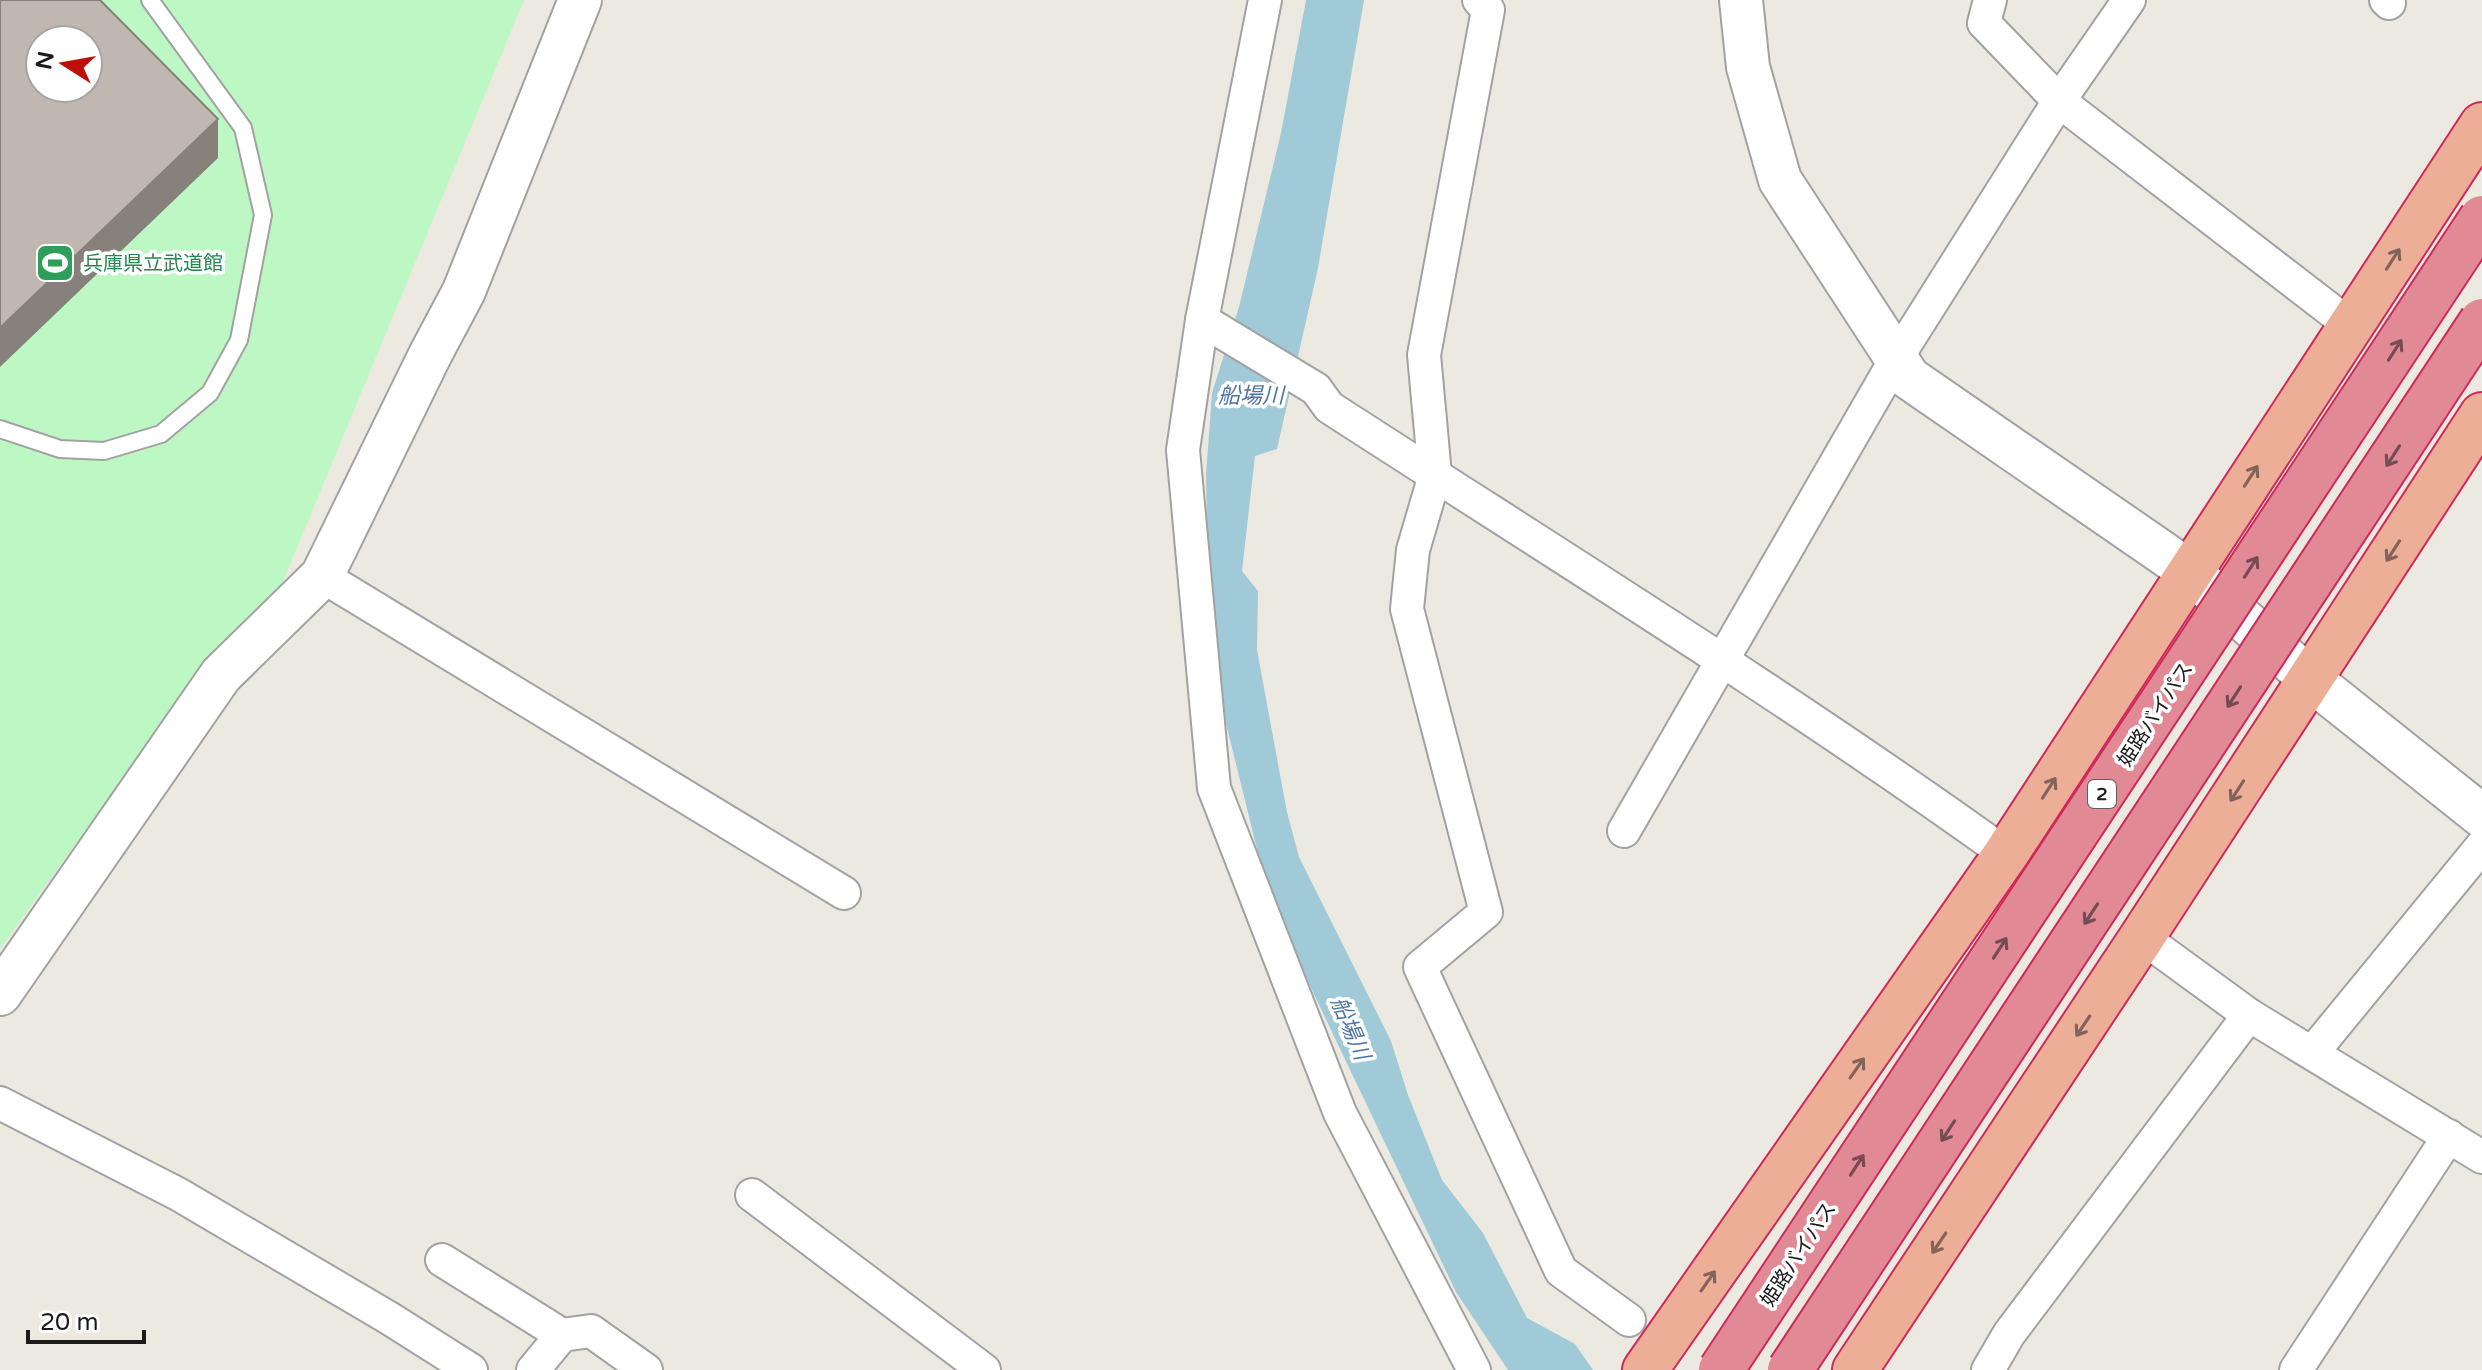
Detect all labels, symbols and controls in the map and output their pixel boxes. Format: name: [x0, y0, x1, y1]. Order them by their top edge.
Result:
north arrow: [24, 24, 104, 104]
text: N: [31, 49, 60, 72]
sports icon: 兵庫県立武道館: [34, 242, 76, 284]
one-way arrow: [2385, 248, 2402, 270]
place label: 兵庫県立武道館: [83, 252, 223, 276]
one-way arrow: [2387, 339, 2403, 362]
water label: 船場川: [1218, 383, 1286, 409]
one-way arrow: [2384, 445, 2401, 467]
one-way arrow: [2243, 466, 2259, 488]
one-way arrow: [2385, 539, 2402, 561]
one-way arrow: [2244, 556, 2260, 579]
street label: 姫路バイパス: [2113, 658, 2198, 771]
one-way arrow: [2226, 685, 2242, 708]
one-way arrow: [2040, 778, 2057, 800]
road number: 2: [2088, 780, 2116, 808]
one-way arrow: [2228, 780, 2245, 802]
one-way arrow: [2083, 902, 2099, 925]
one-way arrow: [1992, 937, 2008, 959]
water label: 船場川: [1325, 993, 1376, 1066]
one-way arrow: [2075, 1014, 2091, 1036]
one-way arrow: [1849, 1057, 1865, 1079]
one-way arrow: [1939, 1119, 1955, 1142]
one-way arrow: [1849, 1154, 1865, 1176]
street label: 姫路バイパス: [1756, 1198, 1841, 1311]
one-way arrow: [1931, 1231, 1948, 1253]
one-way arrow: [1700, 1270, 1716, 1292]
scale bar: [28, 1294, 144, 1344]
text: 20 m: [40, 1308, 98, 1337]

